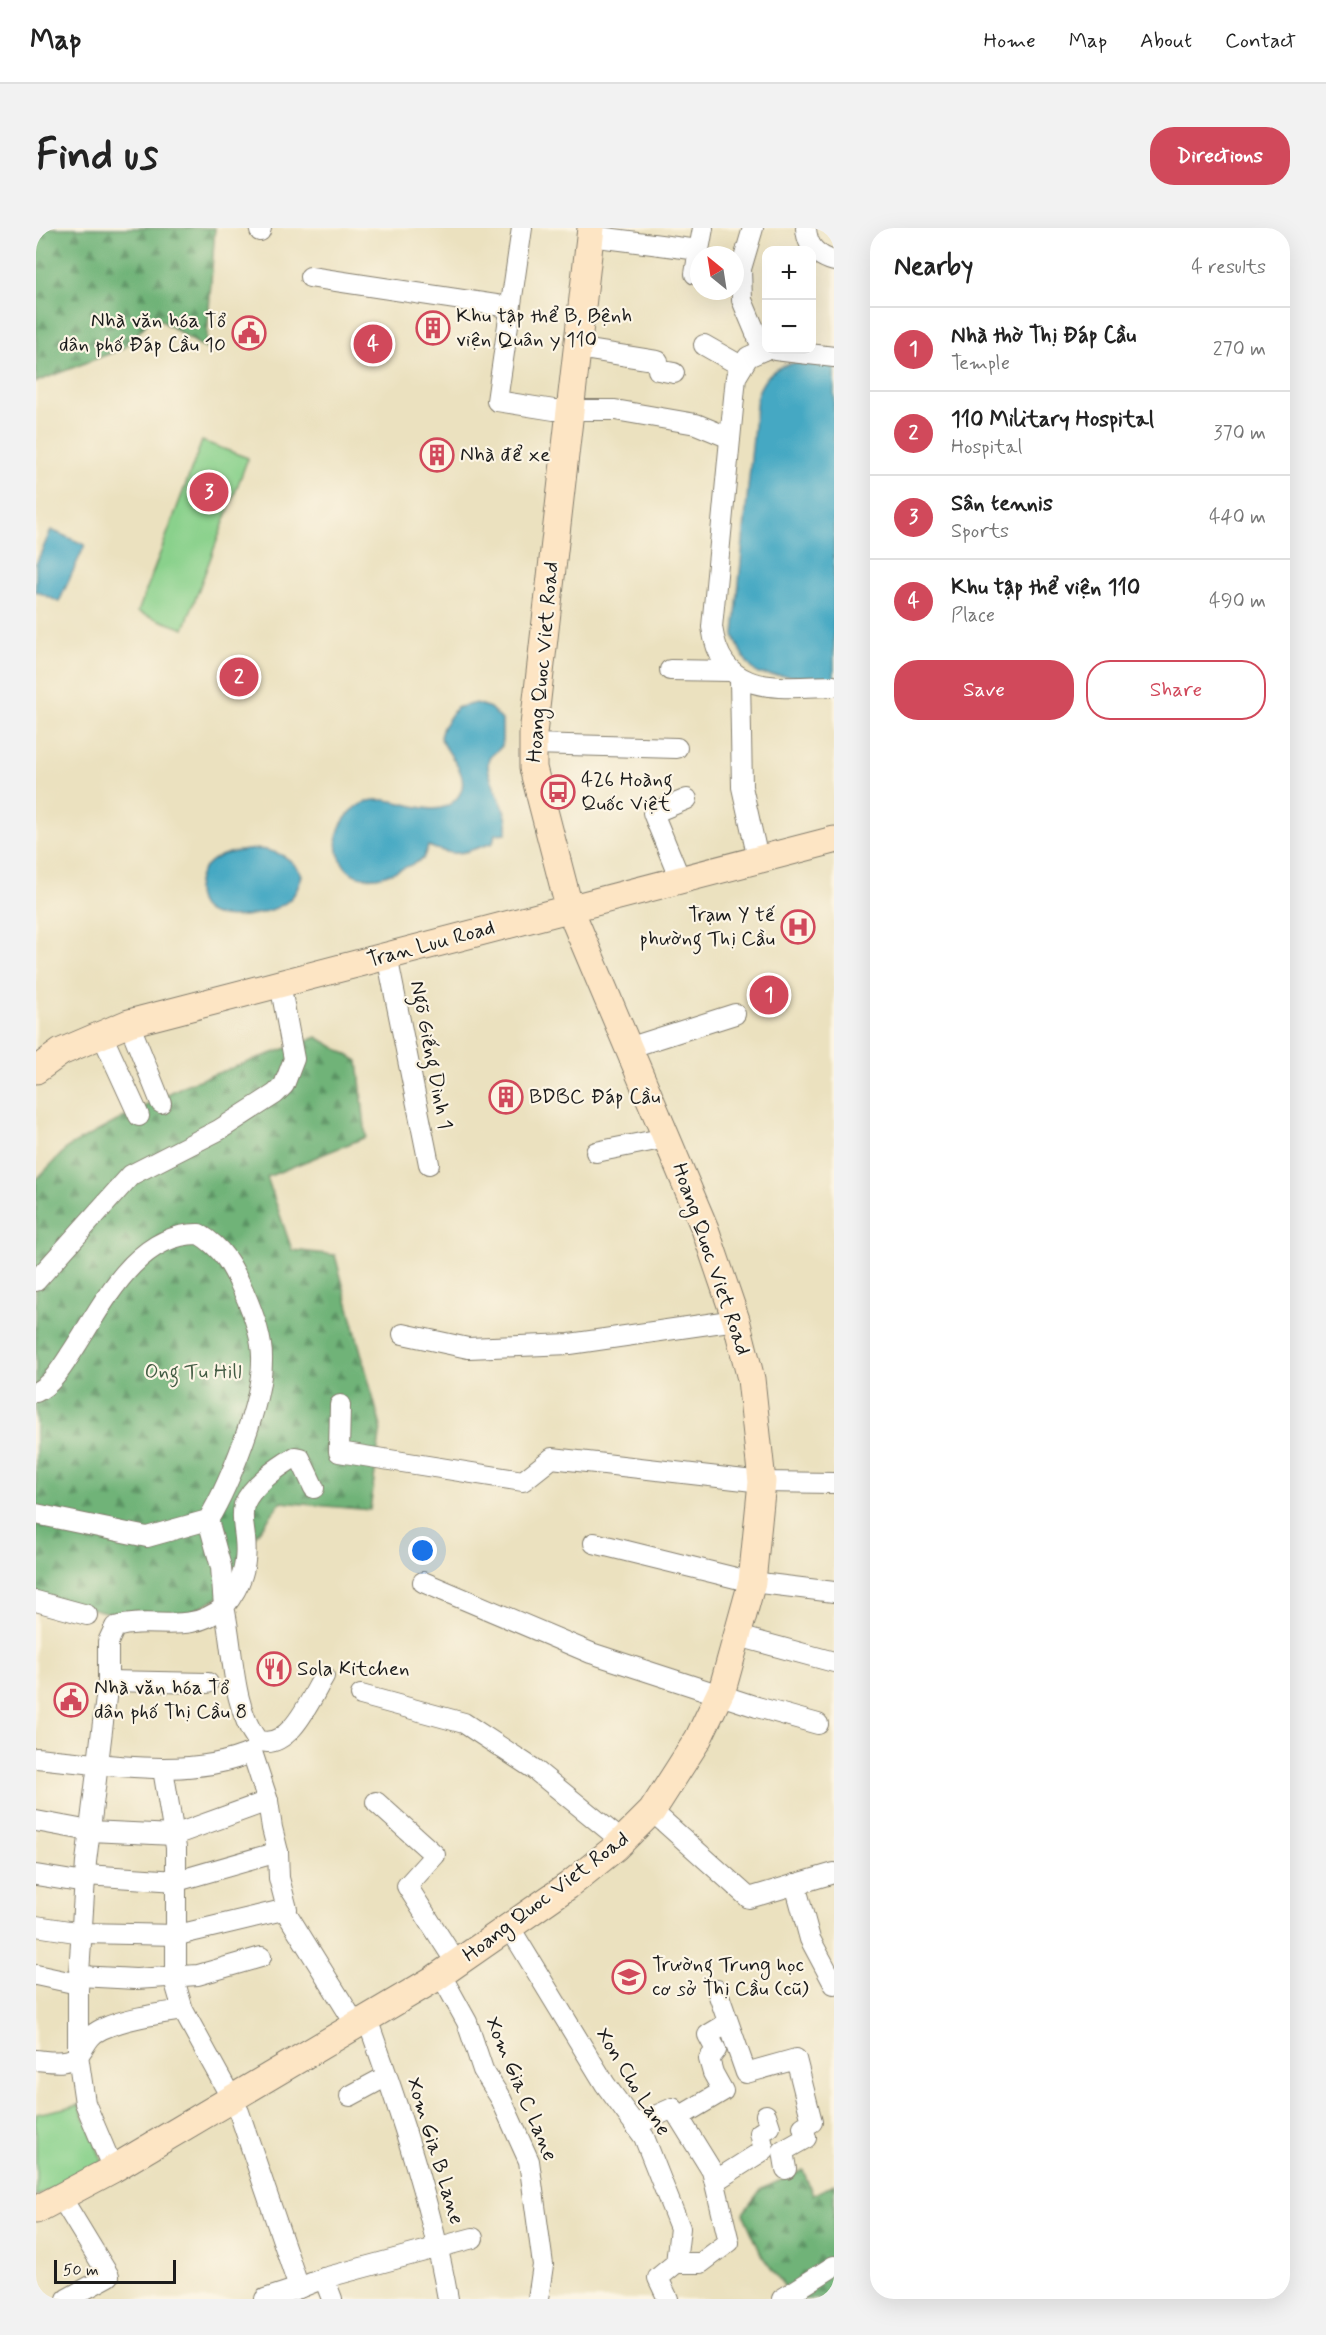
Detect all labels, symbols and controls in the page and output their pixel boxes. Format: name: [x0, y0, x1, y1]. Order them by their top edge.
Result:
text: Map: [30, 23, 81, 60]
text: Home: [984, 27, 1036, 55]
text: Map: [1069, 27, 1107, 55]
text: About: [1140, 27, 1192, 55]
text: Contact: [1225, 27, 1296, 55]
button: Directions: [1150, 127, 1290, 185]
text: Find us: [36, 129, 158, 184]
north arrow: [690, 246, 744, 300]
map controls: [762, 246, 816, 354]
button: +: [762, 246, 816, 300]
text: Nearby: [894, 250, 973, 284]
text: 4 results: [1191, 254, 1266, 281]
button: −: [762, 300, 816, 354]
place label: Khu tập thể B, Bệnh viện Quân y 110: [456, 302, 632, 354]
place label: Nhà văn hóa Tổ dân phố Đáp Cầu 10: [59, 307, 226, 359]
building icon: Khu tập thể B, Bệnh viện Quân y 110: [415, 310, 451, 346]
public building icon: Nhà văn hóa Tổ dân phố Đáp Cầu 10: [231, 315, 267, 351]
pin: 4: [354, 322, 392, 366]
text: Nhà thờ Thị Đáp Cầu: [951, 322, 1136, 350]
text: 1: [909, 336, 918, 363]
text: 270 m: [1213, 336, 1266, 363]
text: Temple: [951, 350, 1010, 377]
text: 110 Military Hospital: [951, 406, 1154, 434]
text: 2: [909, 420, 918, 447]
text: 370 m: [1214, 420, 1266, 447]
text: Hospital: [951, 434, 1022, 461]
building icon: Nhà để xe: [419, 437, 455, 473]
place label: Nhà để xe: [460, 441, 550, 469]
pin: 3: [190, 470, 228, 514]
text: Sân tennis: [951, 490, 1053, 518]
text: 3: [909, 504, 918, 531]
text: 440 m: [1209, 504, 1266, 531]
text: Sports: [951, 518, 1009, 545]
street label: Hoang Quoc Viet Road: [520, 560, 567, 764]
text: Khu tập thể viện 110: [951, 574, 1140, 602]
text: 4: [908, 588, 919, 615]
text: 490 m: [1209, 588, 1266, 615]
text: Place: [951, 602, 995, 629]
pin: 2: [220, 654, 258, 700]
button: Save: [894, 660, 1074, 720]
button: Share: [1086, 660, 1266, 720]
place label: 426 Hoàng Quốc Việt: [581, 766, 673, 818]
bus stop icon: 426 Hoàng Quốc Việt: [540, 774, 576, 810]
place label: Trạm Y tế phường Thị Cầu: [640, 901, 776, 955]
hospital icon: Trạm Y tế phường Thị Cầu: [780, 909, 816, 945]
street label: Tran Luu Road: [364, 914, 498, 974]
pin: 1: [750, 972, 788, 1017]
street label: Ngõ Giếng Dinh 1: [401, 978, 459, 1132]
building icon: BDBC Đáp Cầu: [488, 1079, 524, 1115]
place label: BDBC Đáp Cầu: [529, 1083, 660, 1111]
street label: Hoang Quoc Viet Road: [664, 1159, 757, 1359]
park label: Ong Tu Hill: [144, 1358, 242, 1388]
your location: [408, 1536, 437, 1565]
restaurant icon: Sola Kitchen: [256, 1651, 292, 1687]
place label: Sola Kitchen: [297, 1655, 410, 1683]
place label: Nhà văn hóa Tổ dân phố Thị Cầu 8: [94, 1674, 247, 1726]
public building icon: Nhà văn hóa Tổ dân phố Thị Cầu 8: [53, 1682, 89, 1718]
street label: Hoang Quoc Viet Road: [457, 1825, 636, 1970]
place label: Trường Trung học cơ sở Thị Cầu (cũ): [652, 1951, 809, 2003]
school or university icon: Trường Trung học cơ sở Thị Cầu (cũ): [611, 1959, 647, 1995]
street label: Xom Gia C Lane: [478, 2013, 564, 2165]
street label: Xon Cho Lane: [589, 2023, 677, 2141]
street label: Xom Gia B Lane: [399, 2074, 471, 2228]
scale bar: [54, 2257, 176, 2284]
text: 50 m: [63, 2260, 99, 2281]

